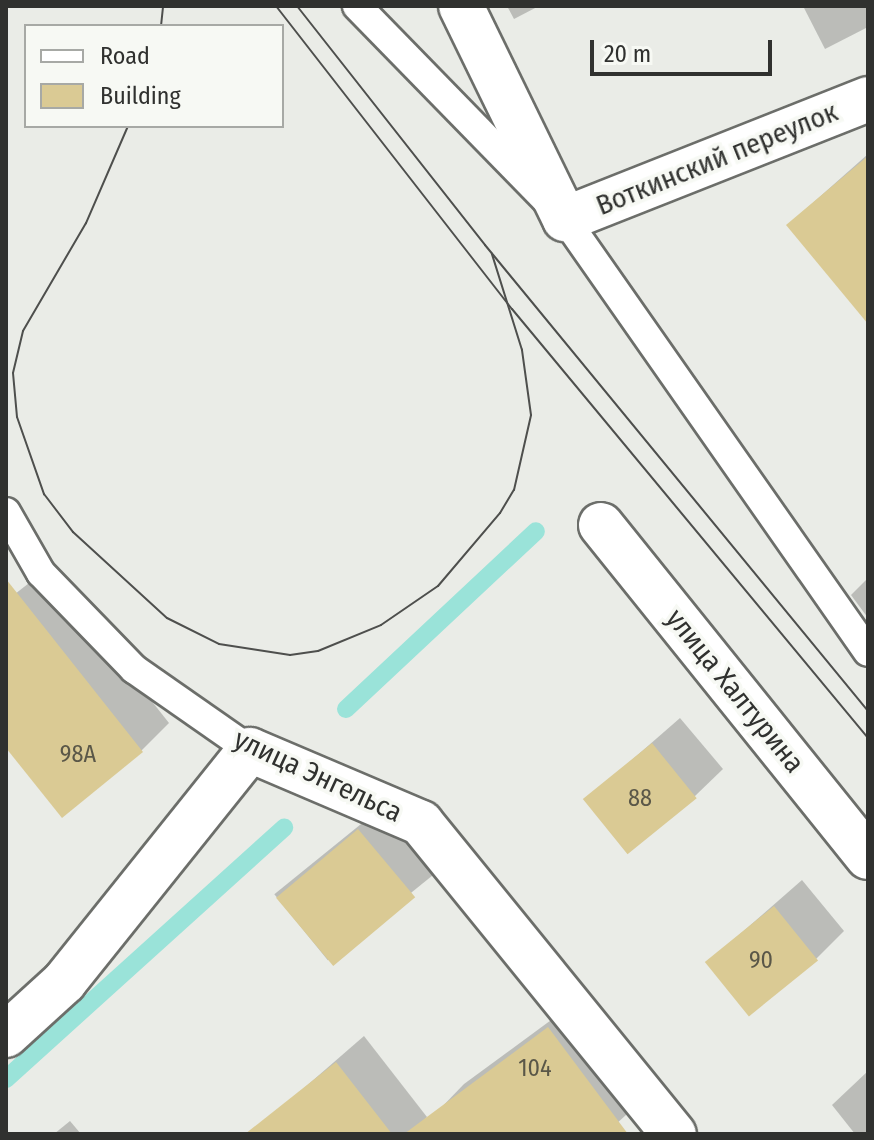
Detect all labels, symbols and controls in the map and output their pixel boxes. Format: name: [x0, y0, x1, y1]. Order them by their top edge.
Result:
legend: [24, 24, 284, 128]
scale bar: [594, 24, 776, 74]
text: 20 m: [604, 40, 651, 68]
text: Road: [100, 42, 150, 70]
text: Building: [100, 82, 181, 110]
street label: Воткинский переулок: [591, 95, 843, 223]
street label: улица Халтурина: [659, 602, 811, 780]
street label: улица Энгельса: [229, 722, 407, 830]
house number: 98А: [60, 741, 96, 769]
house number: 88: [628, 785, 652, 813]
house number: 90: [749, 947, 773, 975]
house number: 104: [518, 1055, 552, 1083]

